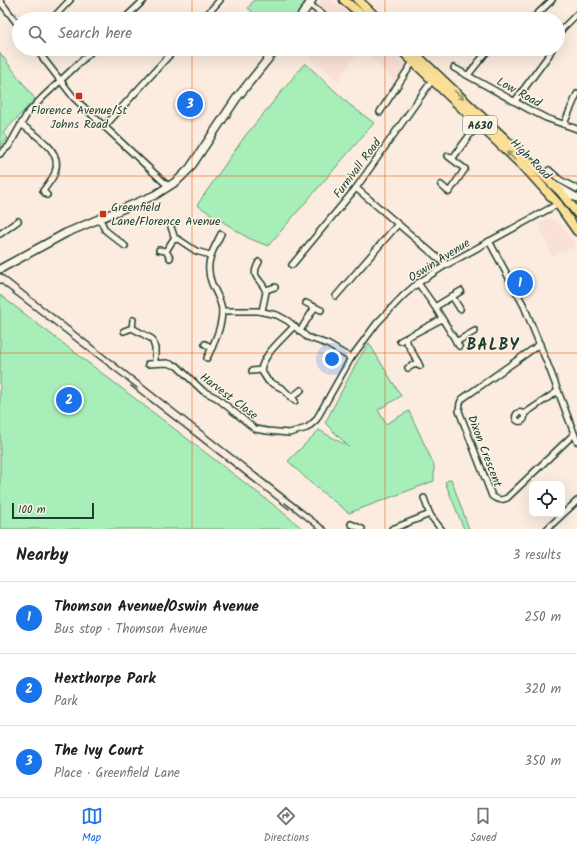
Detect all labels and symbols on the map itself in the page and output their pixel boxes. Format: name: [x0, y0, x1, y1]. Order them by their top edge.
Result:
street label: Low Road: [493, 72, 546, 113]
pin: 3: [177, 89, 203, 119]
one-way arrow: [454, 90, 464, 100]
marker: Florence Avenue/St Johns Road: [74, 91, 84, 101]
place label: Florence Avenue/St Johns Road: [31, 101, 128, 134]
road number: A630: [463, 116, 497, 134]
street label: Furnivall Road: [329, 134, 387, 202]
street label: High Road: [506, 134, 556, 185]
one-way arrow: [507, 152, 517, 161]
place label: Greenfield Lane/Florence Avenue: [111, 198, 221, 231]
marker: Greenfield Lane/Florence Avenue: [98, 209, 108, 219]
street label: Oswin Avenue: [405, 234, 474, 287]
pin: 1: [507, 268, 533, 298]
district label: BALBY: [467, 333, 519, 358]
your location: [322, 349, 342, 369]
street label: Harvest Close: [196, 368, 262, 425]
pin: 2: [56, 385, 82, 415]
street label: Dixon Crescent: [462, 412, 507, 490]
scale bar: [12, 501, 94, 520]

